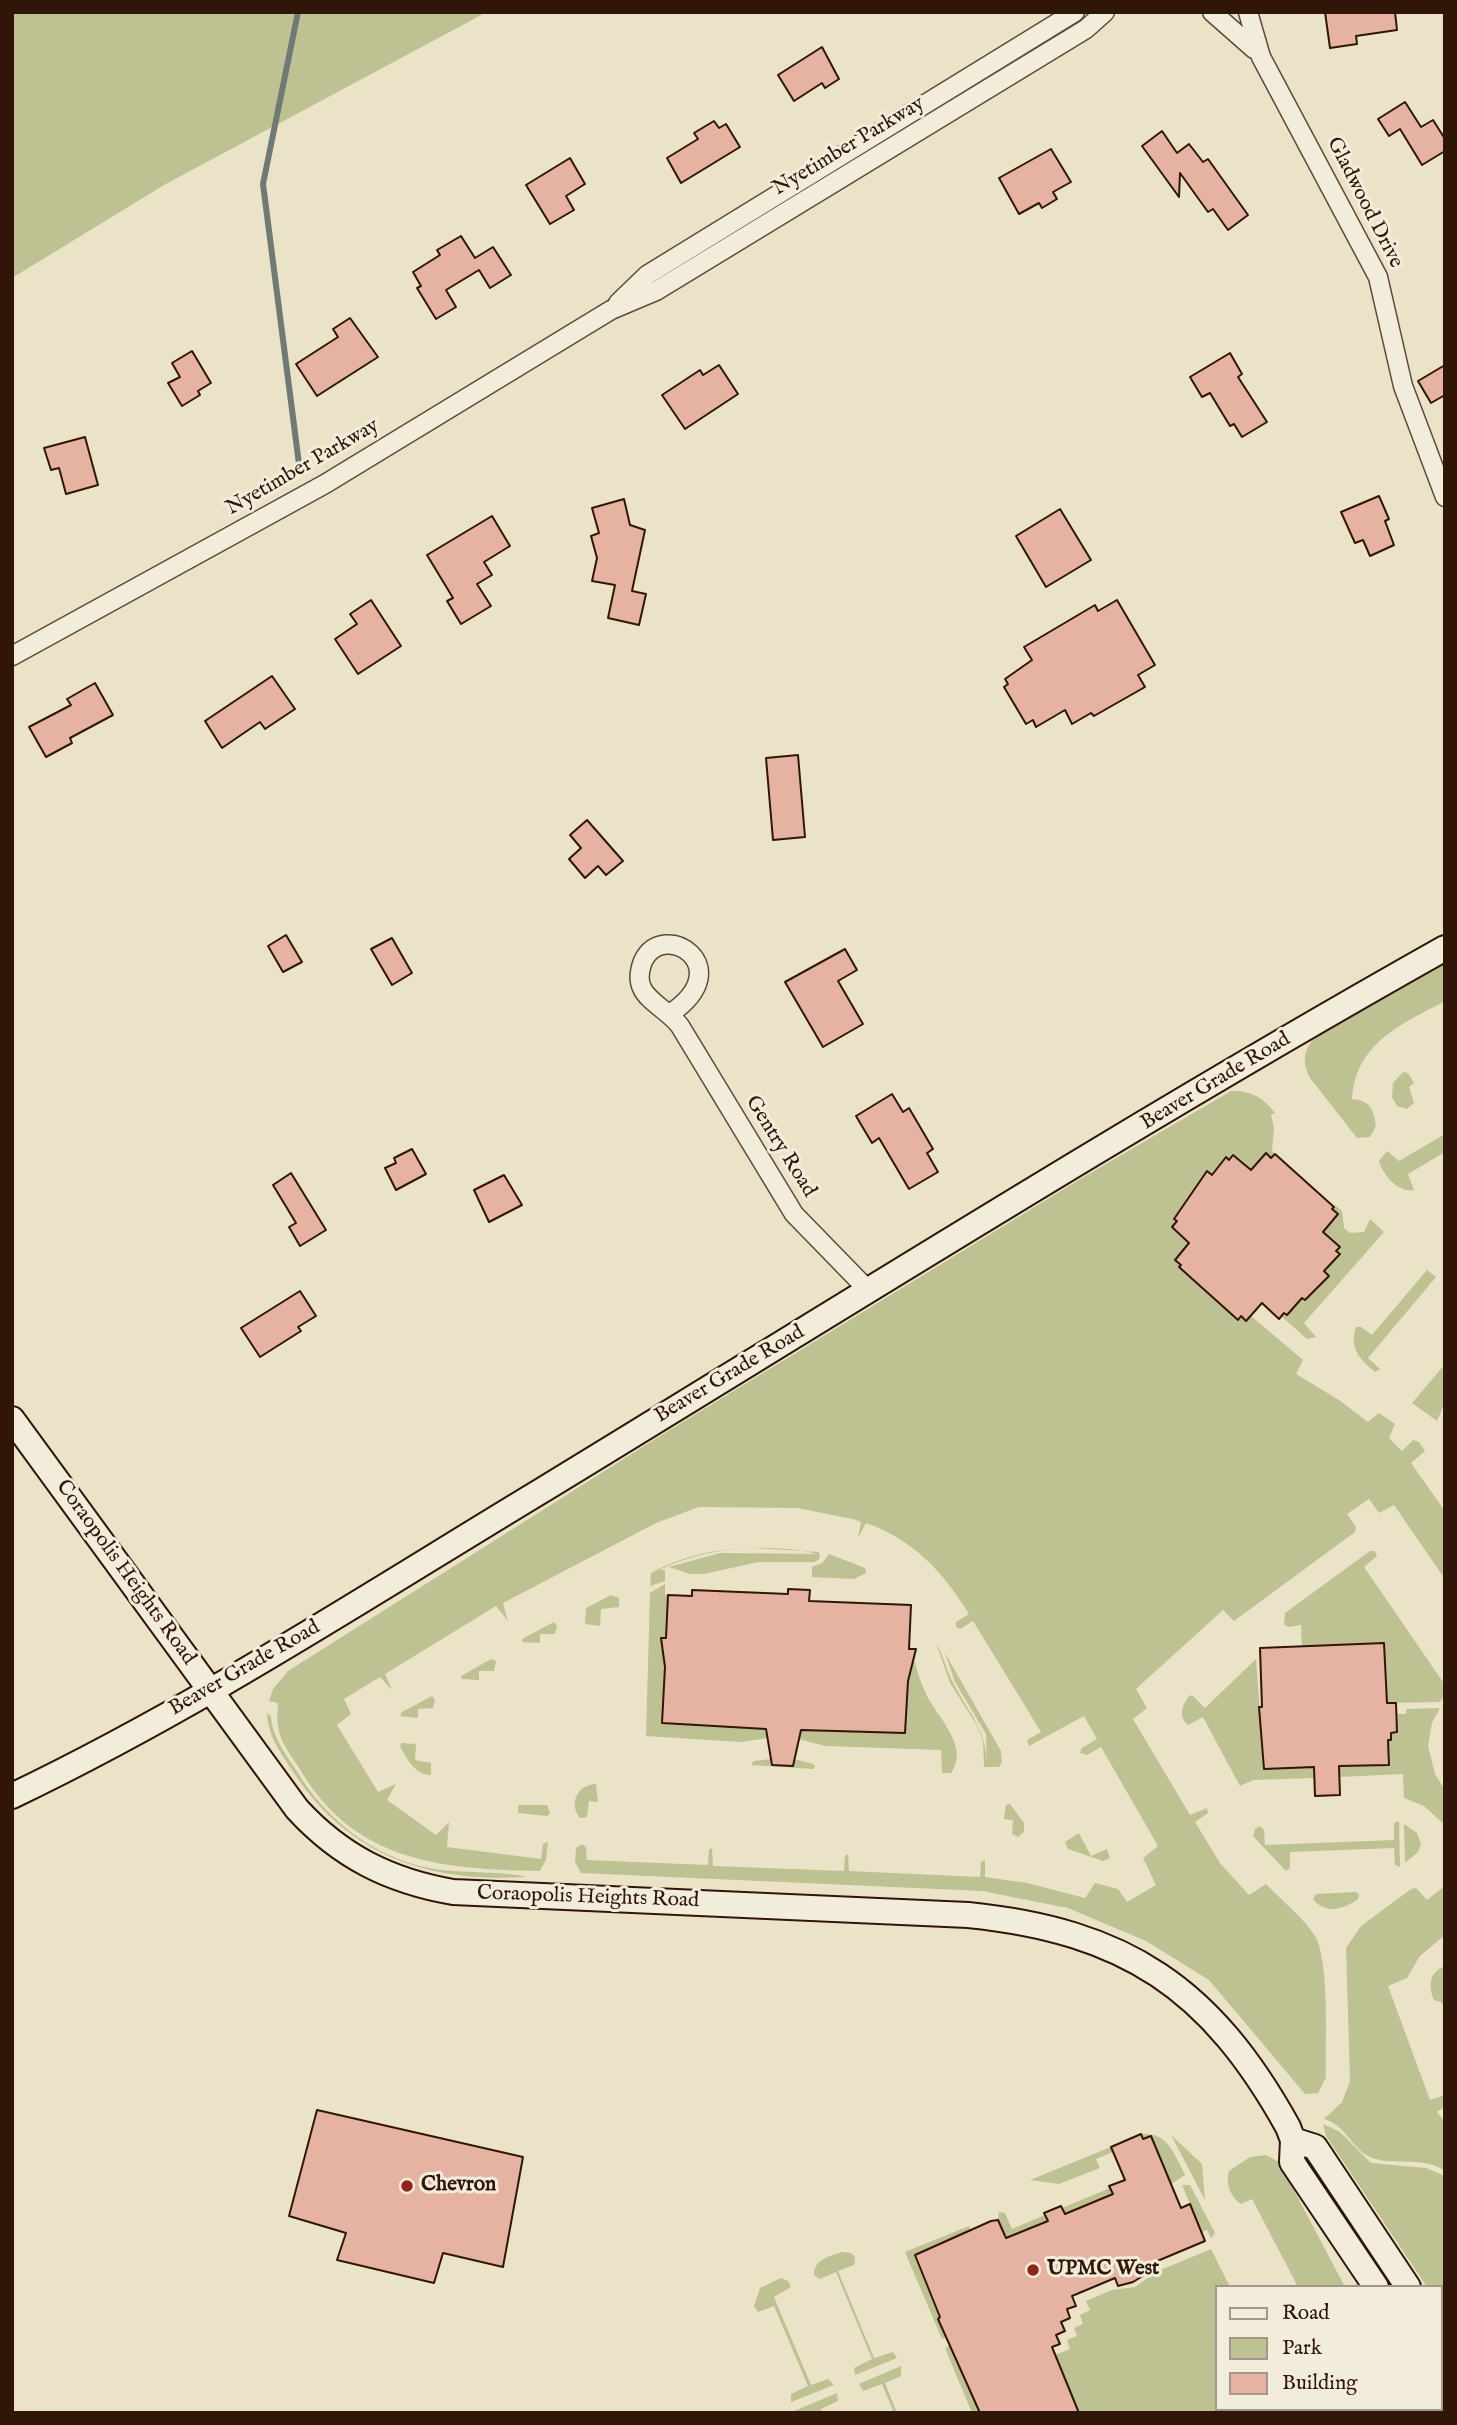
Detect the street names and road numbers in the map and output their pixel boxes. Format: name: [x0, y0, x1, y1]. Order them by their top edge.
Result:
street label: Nyetimber Parkway: [769, 92, 929, 202]
street label: Gladwood Drive: [1320, 133, 1408, 273]
street label: Nyetimber Parkway: [222, 414, 384, 522]
street label: Beaver Grade Road: [1137, 1027, 1295, 1137]
street label: Gentry Road: [739, 1092, 821, 1202]
street label: Beaver Grade Road: [651, 1320, 809, 1430]
street label: Coraopolis Heights Road: [49, 1476, 201, 1670]
street label: Beaver Grade Road: [165, 1616, 325, 1722]
street label: Coraopolis Heights Road: [476, 1882, 700, 1914]

